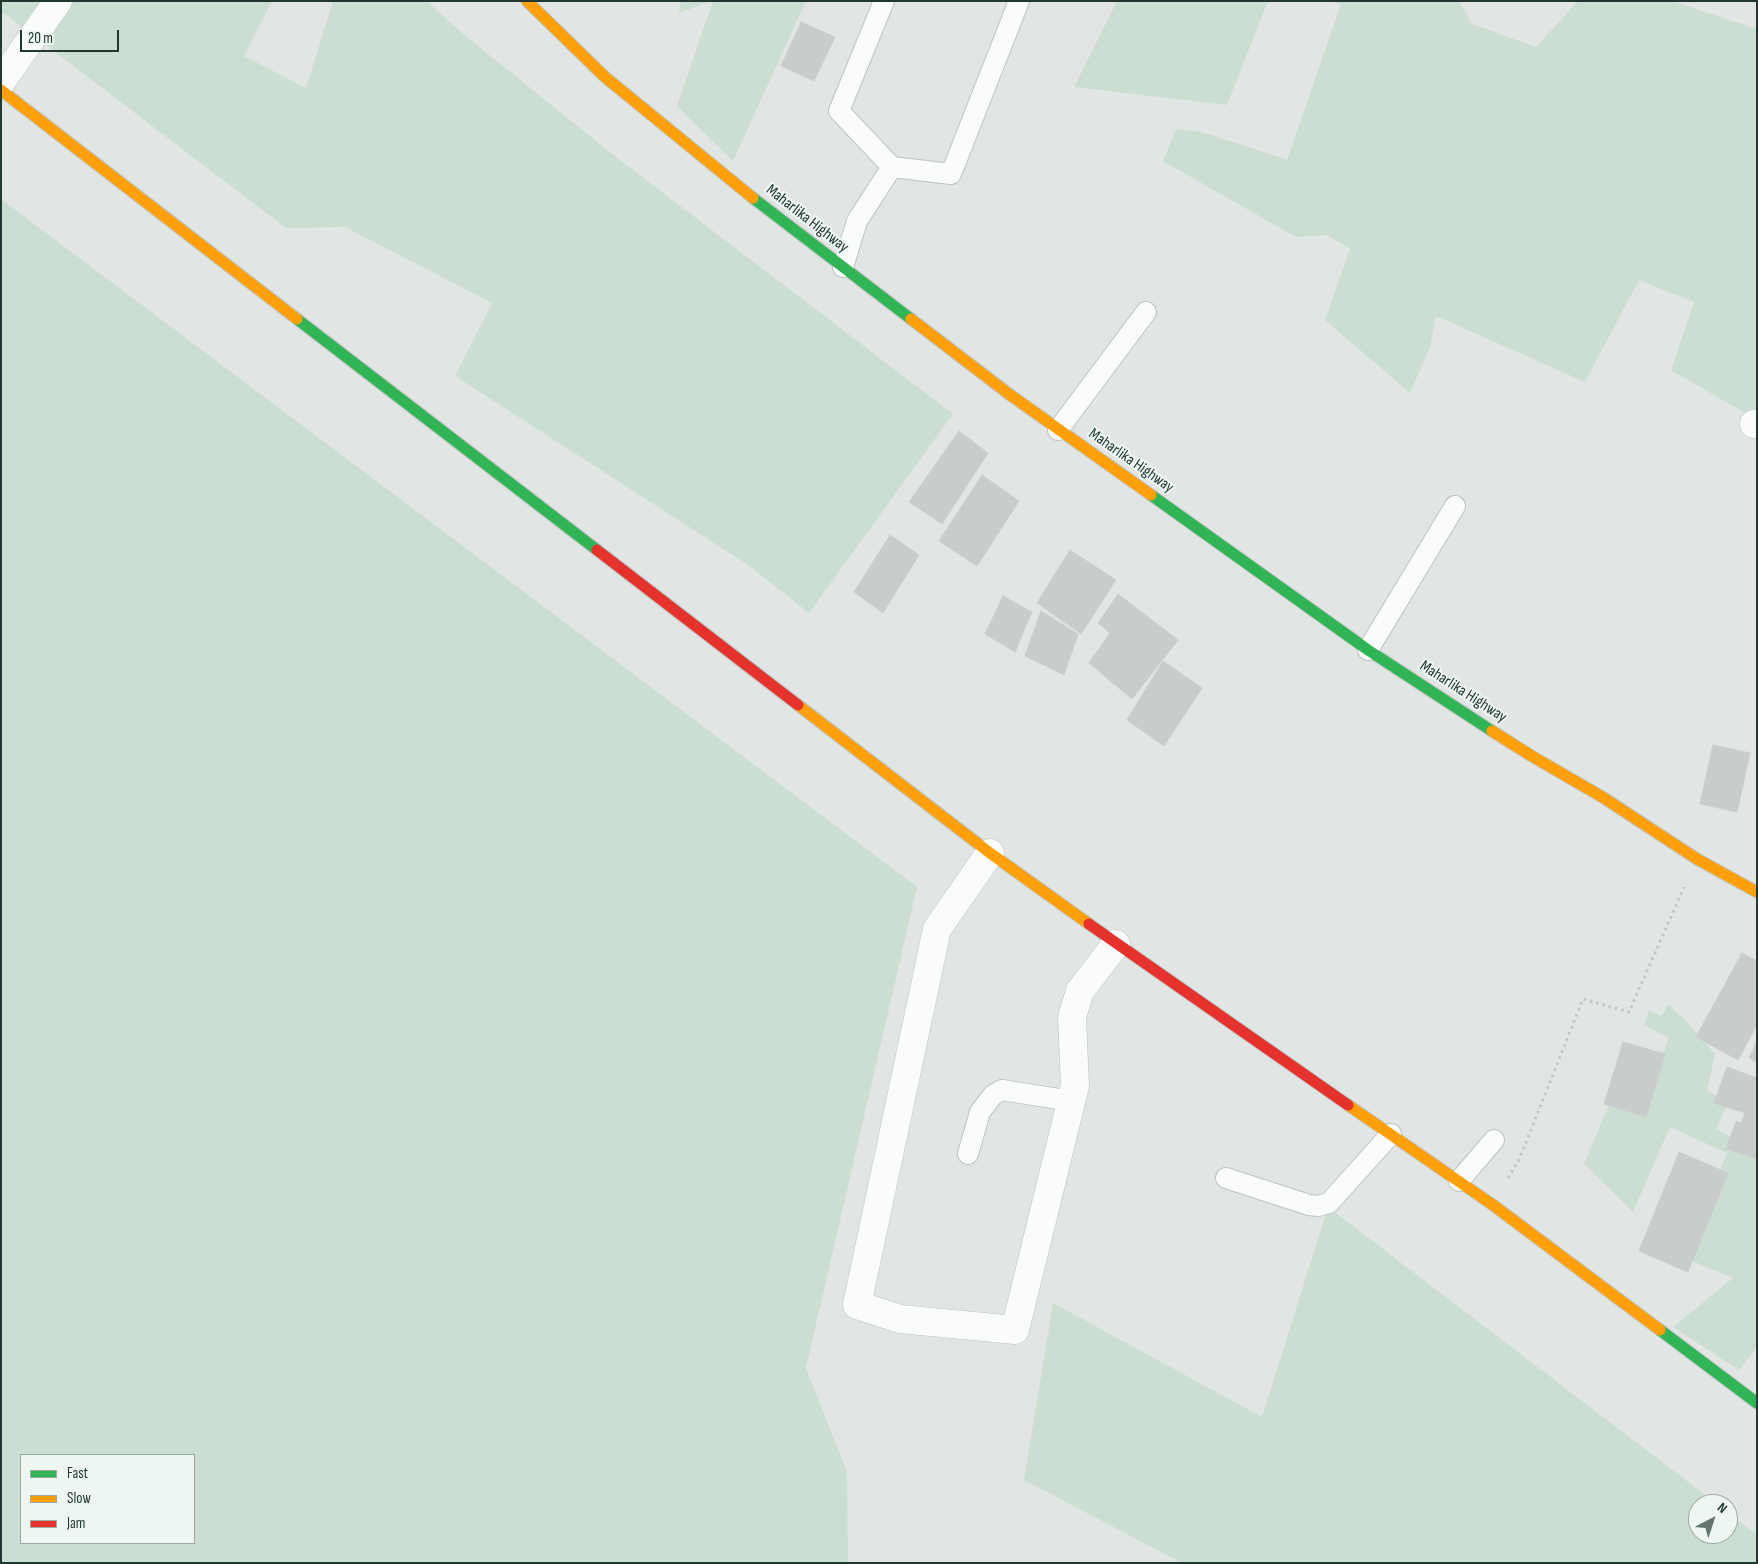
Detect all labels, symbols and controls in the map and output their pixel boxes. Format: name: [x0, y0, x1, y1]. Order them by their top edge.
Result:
scale bar: [22, 20, 121, 52]
text: 20 m: [28, 29, 53, 48]
street label: Maharlika Highway: [762, 181, 852, 257]
street label: Maharlika Highway: [1085, 425, 1177, 497]
street label: Maharlika Highway: [1416, 657, 1510, 727]
legend: [20, 1454, 195, 1544]
text: Fast: [67, 1464, 88, 1483]
text: Slow: [67, 1489, 91, 1508]
north arrow: [1688, 1494, 1738, 1544]
text: N: [1714, 1499, 1731, 1517]
text: Jam: [67, 1514, 85, 1533]

